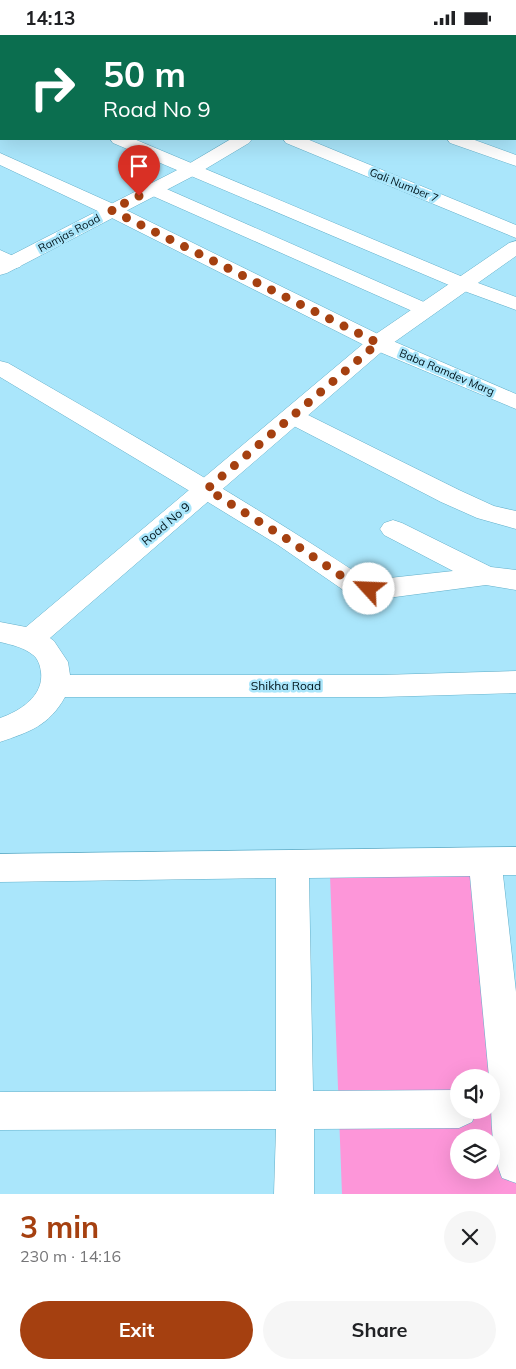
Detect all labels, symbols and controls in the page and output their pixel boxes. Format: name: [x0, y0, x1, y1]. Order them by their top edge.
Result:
text: 14:13: [25, 6, 75, 30]
text: 50 m: [103, 52, 186, 96]
icon: right: [20, 55, 85, 120]
text: Road No 9: [103, 95, 211, 123]
pin: [118, 145, 160, 196]
icon: arrive: [125, 152, 153, 180]
street label: Gali Number 7: [368, 165, 440, 205]
street label: Ramjas Road: [36, 211, 102, 255]
street label: Baba Ramdev Marg: [397, 346, 497, 398]
street label: Road No 9: [138, 499, 193, 548]
position arrow: [342, 562, 394, 614]
street label: Shikha Road: [251, 678, 321, 693]
map controls: [450, 1069, 500, 1179]
button: sound: [450, 1069, 500, 1119]
button: layers: [450, 1129, 500, 1179]
text: 3 min: [20, 1208, 99, 1246]
button: close: [444, 1211, 496, 1263]
text: 230 m · 14:16: [20, 1246, 121, 1266]
button: Exit: [20, 1301, 253, 1359]
button: Share: [263, 1301, 496, 1359]

